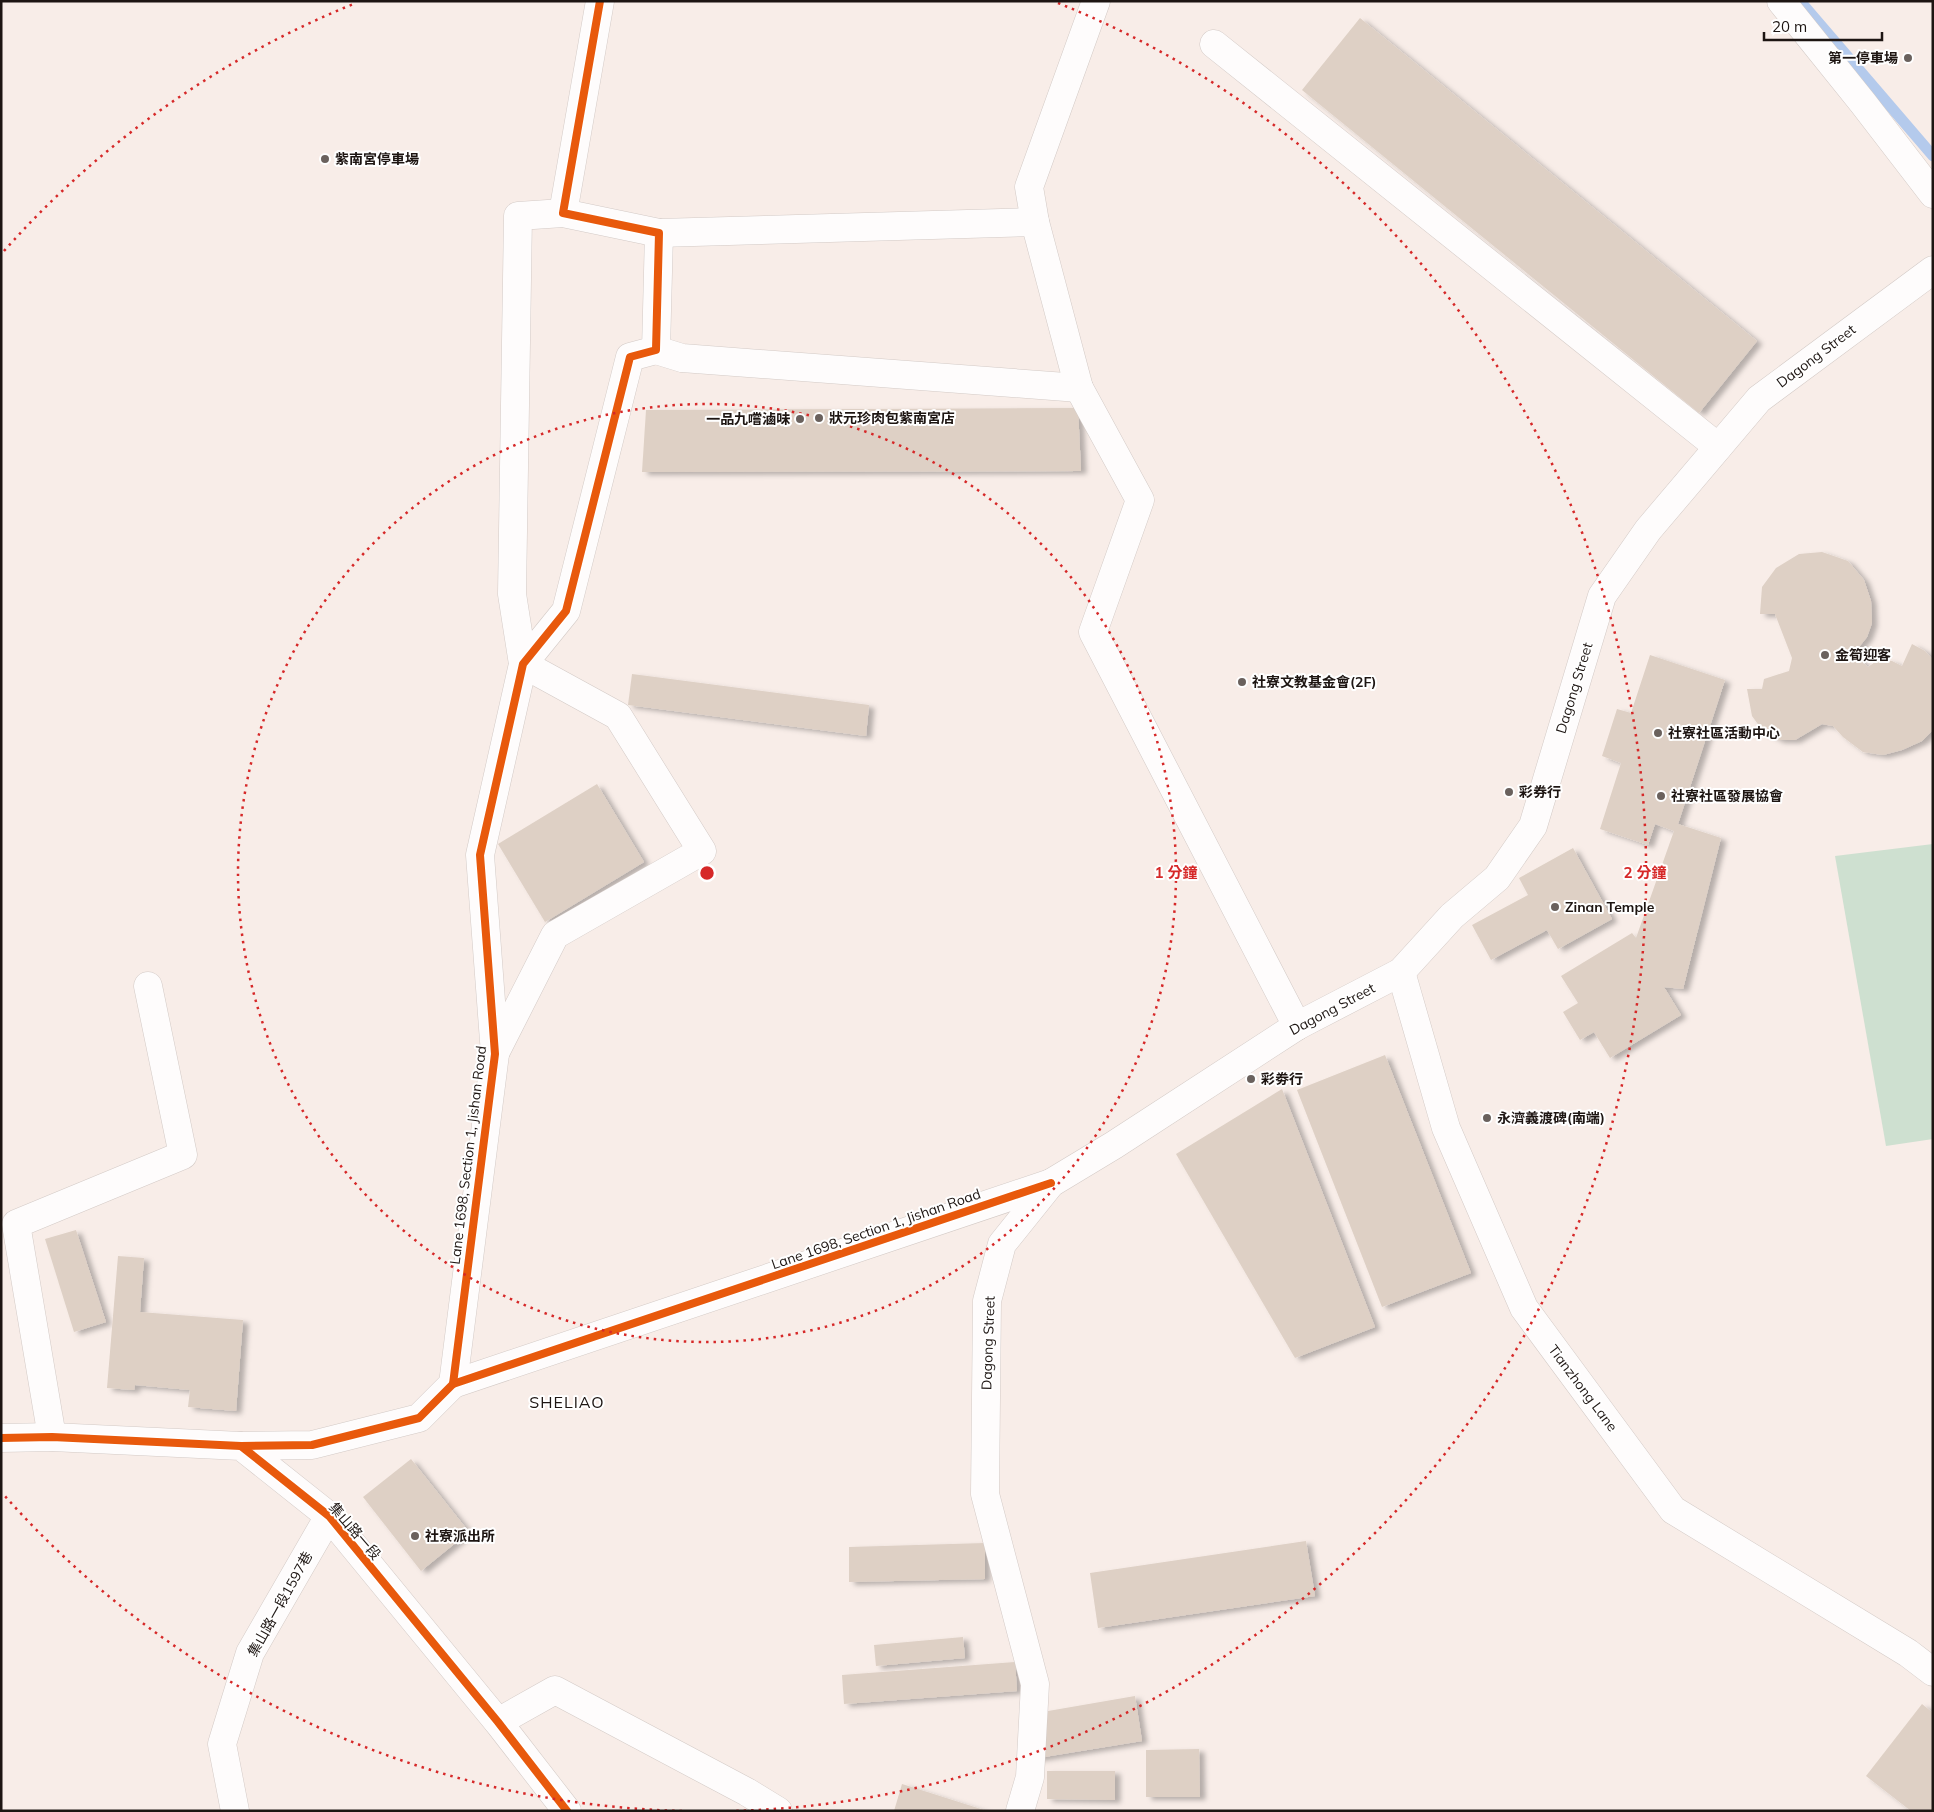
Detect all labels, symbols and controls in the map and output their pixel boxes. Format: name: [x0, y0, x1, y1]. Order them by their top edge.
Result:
scale bar: [1764, 10, 1882, 42]
text: 20 m: [1772, 17, 1807, 36]
place label: 第一停車場: [1828, 49, 1898, 67]
marker: 第一停車場: [1902, 52, 1914, 64]
place label: 紫南宮停車場: [335, 150, 419, 168]
marker: 紫南宮停車場: [319, 153, 331, 165]
street label: Dagong Street: [1773, 320, 1859, 392]
place label: 狀元珍肉包紫南宮店: [829, 409, 955, 427]
place label: 一品九嚐滷味: [706, 410, 791, 428]
marker: 狀元珍肉包紫南宮店: [813, 412, 825, 424]
marker: 一品九嚐滷味: [794, 413, 806, 425]
street label: Dagong Street: [1552, 640, 1596, 736]
place label: 金筍迎客: [1835, 646, 1891, 664]
marker: 金筍迎客: [1819, 649, 1831, 661]
place label: 社寮文教基金會(2F): [1252, 673, 1376, 691]
marker: 社寮文教基金會(2F): [1236, 676, 1248, 688]
place label: 社寮社區活動中心: [1668, 724, 1780, 742]
marker: 社寮社區活動中心: [1652, 727, 1664, 739]
place label: 彩券行: [1519, 783, 1561, 801]
marker: 彩券行: [1503, 786, 1515, 798]
place label: 社寮社區發展協會: [1671, 787, 1783, 805]
marker: 社寮社區發展協會: [1655, 790, 1667, 802]
text: 1 分鐘: [1154, 863, 1198, 882]
text: 2 分鐘: [1623, 863, 1667, 882]
centre of rings: [698, 864, 716, 882]
place label: Zinan Temple: [1565, 898, 1655, 916]
marker: Zinan Temple: [1549, 901, 1561, 913]
street label: Dagong Street: [1286, 979, 1378, 1039]
street label: Lane 1698, Section 1, Jishan Road: [446, 1045, 490, 1265]
place label: 彩劵行: [1261, 1070, 1303, 1088]
marker: 彩劵行: [1245, 1073, 1257, 1085]
place label: 永濟義渡碑(南端): [1497, 1109, 1605, 1127]
marker: 永濟義渡碑(南端): [1481, 1112, 1493, 1124]
street label: Lane 1698, Section 1, Jishan Road: [769, 1185, 983, 1273]
street label: Dagong Street: [977, 1295, 999, 1390]
street label: Tianzhong Lane: [1545, 1341, 1621, 1435]
district label: SHELIAO: [529, 1392, 605, 1412]
street label: 集山路一段: [325, 1499, 385, 1563]
place label: 社寮派出所: [425, 1527, 495, 1545]
marker: 社寮派出所: [409, 1530, 421, 1542]
street label: 集山路一段1597巷: [244, 1548, 316, 1660]

